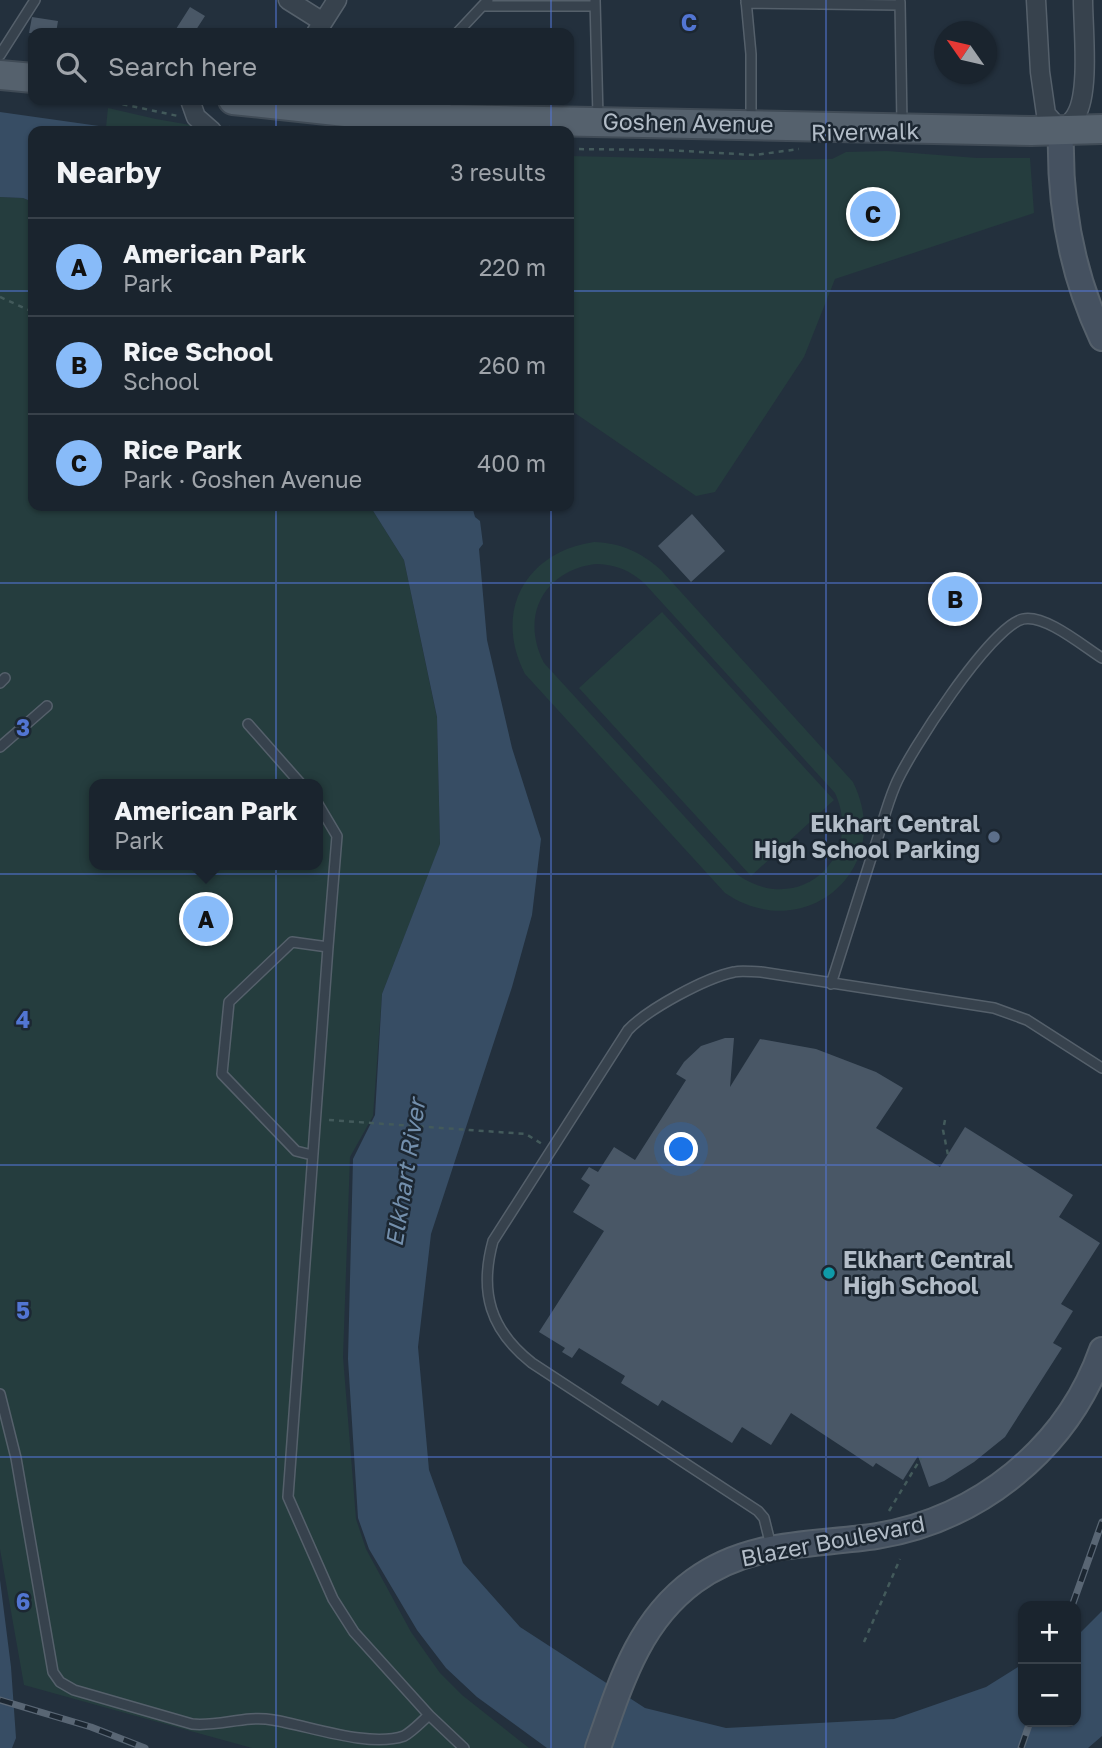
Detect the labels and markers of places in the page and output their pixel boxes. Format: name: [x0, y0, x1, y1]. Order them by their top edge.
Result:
pin: C: [850, 188, 896, 240]
pin: B: [932, 573, 978, 625]
place label: Elkhart Central High School Parking: [754, 809, 980, 863]
marker: Elkhart Central High School Parking: [986, 829, 1002, 845]
pin: A: [183, 893, 229, 945]
place label: Elkhart Central High School: [843, 1245, 1013, 1299]
marker: Elkhart Central High School: [821, 1265, 837, 1281]

